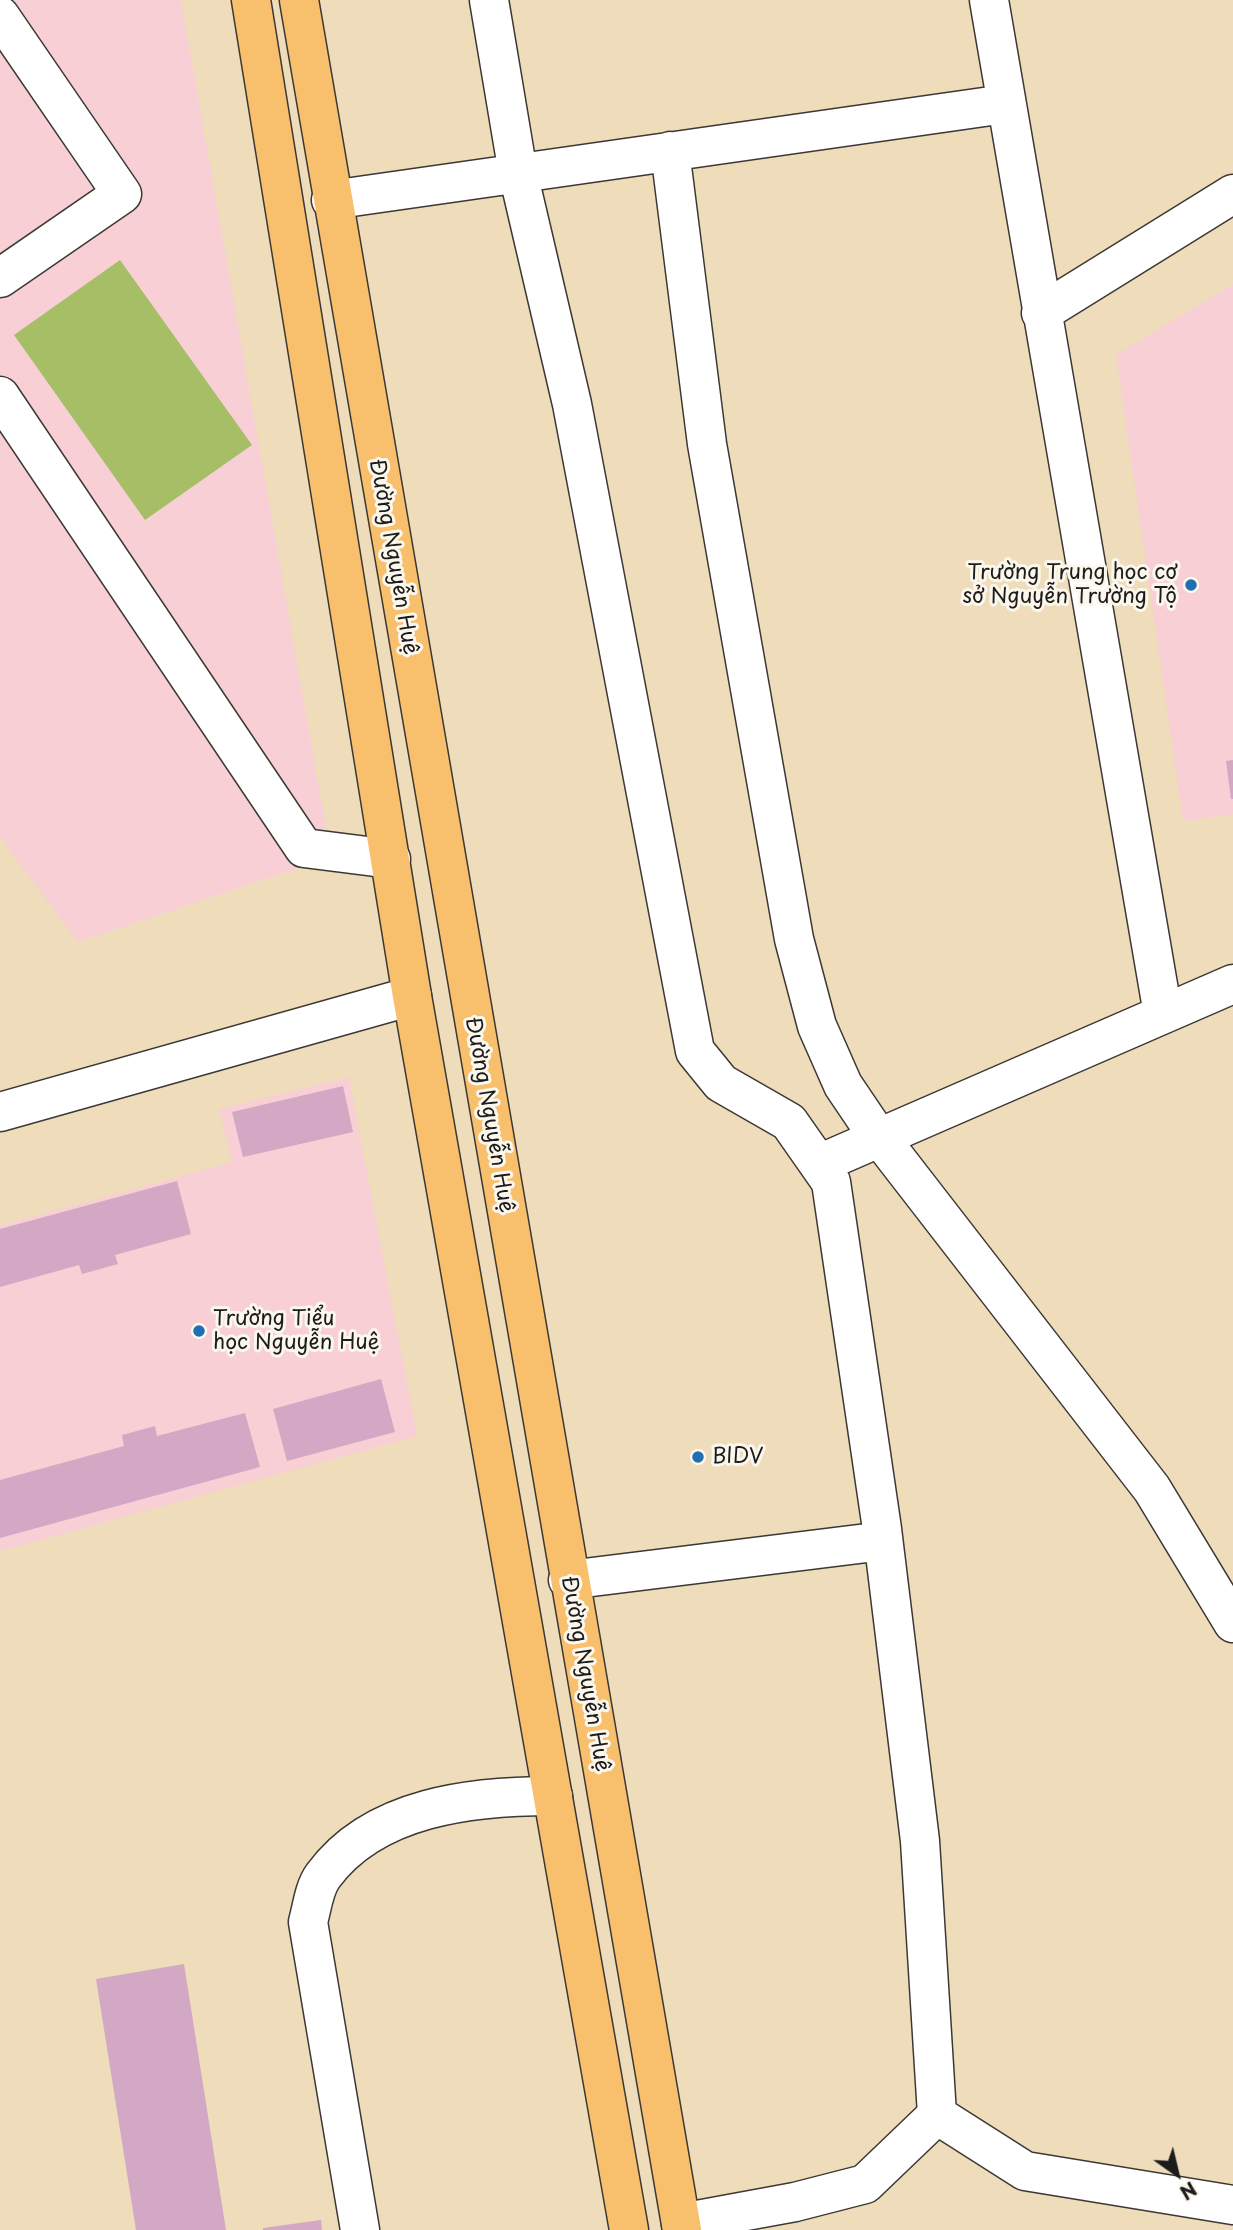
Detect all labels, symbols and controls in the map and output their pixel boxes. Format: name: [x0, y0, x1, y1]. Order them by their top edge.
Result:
street label: Đường Nguyễn Huệ: [363, 457, 423, 657]
place label: Trường Trung học cơ sở Nguyễn Trường Tộ: [962, 560, 1177, 610]
marker: Trường Trung học cơ sở Nguyễn Trường Tộ: [1183, 577, 1199, 593]
street label: Đường Nguyễn Huệ: [459, 1015, 519, 1215]
place label: Trường Tiểu học Nguyễn Huệ: [213, 1306, 379, 1356]
marker: Trường Tiểu học Nguyễn Huệ: [191, 1323, 207, 1339]
place label: BIDV: [712, 1444, 763, 1470]
marker: BIDV: [690, 1449, 706, 1465]
street label: Đường Nguyễn Huệ: [555, 1574, 615, 1774]
north arrow: [1142, 2139, 1212, 2209]
text: N: [1175, 2176, 1203, 2207]

